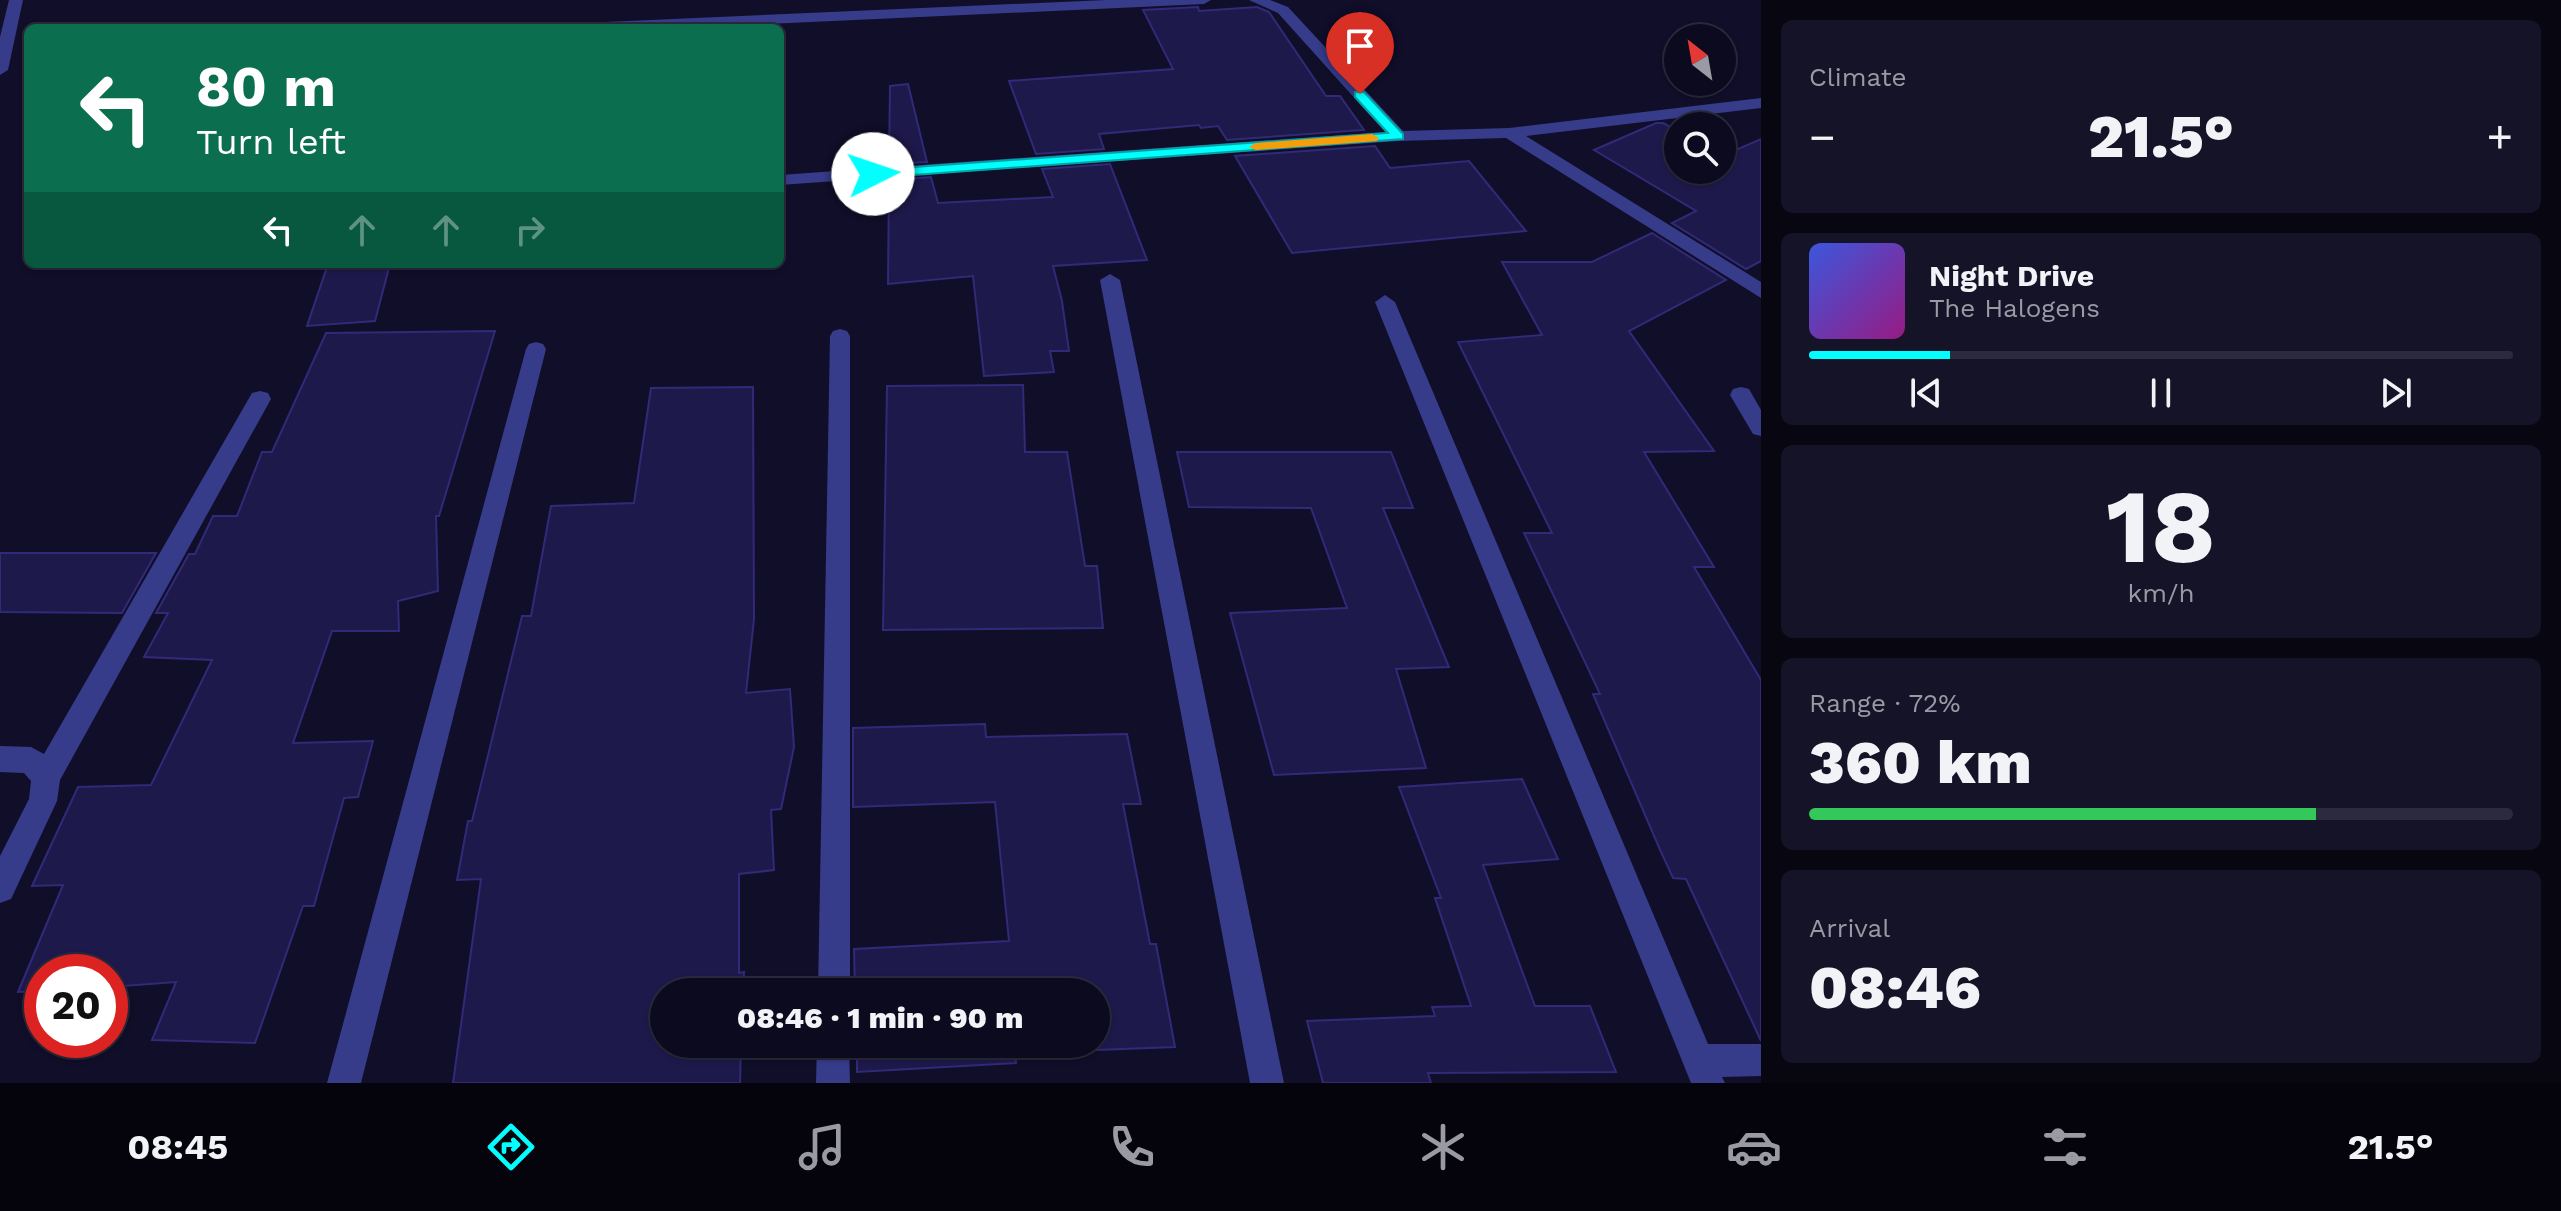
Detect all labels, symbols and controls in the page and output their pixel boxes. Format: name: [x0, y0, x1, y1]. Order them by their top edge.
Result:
pin: [1326, 12, 1394, 94]
icon: arrive: [1338, 24, 1382, 68]
north arrow: [1664, 24, 1736, 96]
map controls: [1664, 24, 1736, 184]
text: 80 m: [196, 54, 336, 120]
icon: left: [64, 56, 168, 160]
text: Climate: [1809, 62, 1907, 92]
text: 21.5°: [2088, 101, 2234, 172]
text: −: [1809, 111, 1836, 163]
text: +: [2486, 111, 2513, 163]
button: search: [1664, 112, 1736, 184]
text: Turn left: [196, 121, 346, 163]
position arrow: [831, 132, 915, 216]
icon: left: [256, 208, 300, 252]
icon: ahead: [340, 208, 384, 252]
icon: ahead: [424, 208, 468, 252]
icon: right: [508, 208, 552, 252]
text: Night Drive: [1929, 258, 2094, 293]
text: The Halogens: [1929, 293, 2100, 323]
icon: previous: [1904, 371, 1948, 415]
icon: pause: [2139, 371, 2183, 415]
icon: next: [2374, 371, 2418, 415]
text: 18: [2106, 465, 2216, 587]
text: km/h: [2128, 578, 2194, 608]
text: Range · 72%: [1809, 688, 1961, 718]
text: 360 km: [1809, 727, 2032, 798]
text: Arrival: [1809, 913, 1890, 943]
text: 08:46: [1809, 952, 1981, 1023]
speed limit sign: 20: [24, 954, 128, 1058]
text: 08:46 · 1 min · 90 m: [737, 1000, 1023, 1035]
icon: directions: [483, 1119, 539, 1175]
icon: music: [794, 1119, 850, 1175]
icon: phone: [1104, 1119, 1160, 1175]
icon: climate: [1415, 1119, 1471, 1175]
icon: car: [1726, 1119, 1782, 1175]
icon: filters: [2037, 1119, 2093, 1175]
text: 08:45: [127, 1126, 228, 1168]
text: 21.5°: [2347, 1126, 2434, 1168]

